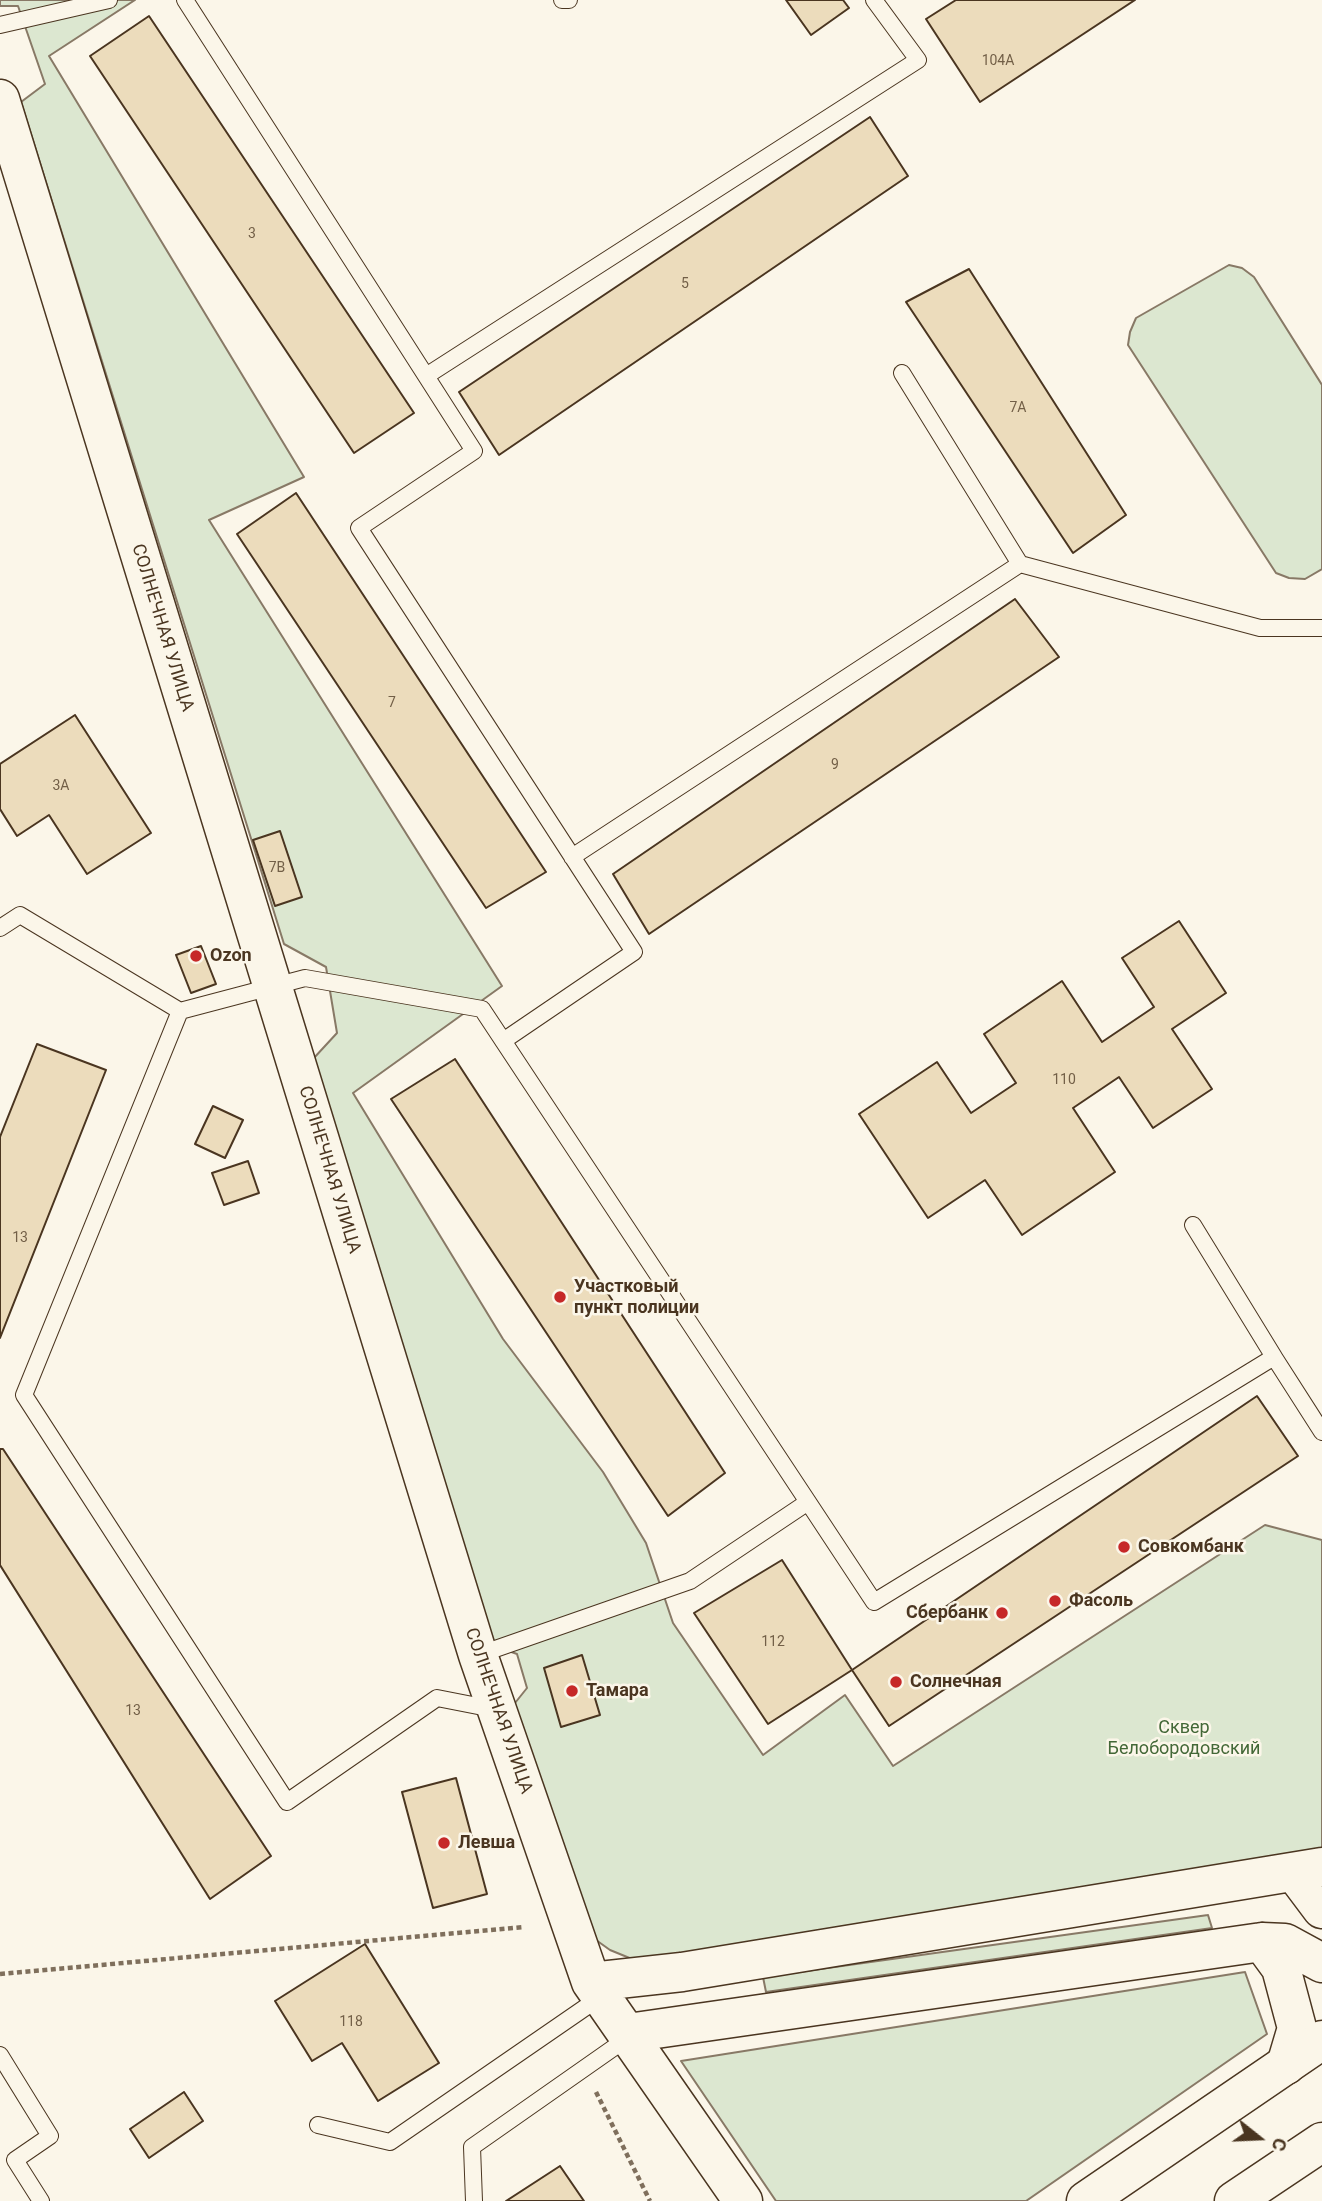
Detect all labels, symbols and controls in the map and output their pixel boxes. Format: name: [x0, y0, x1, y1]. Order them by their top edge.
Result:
house number: 104А: [982, 53, 1014, 69]
house number: 3: [248, 226, 256, 242]
house number: 5: [681, 276, 689, 292]
house number: 7А: [1009, 400, 1027, 416]
street label: СОЛНЕЧНАЯ УЛИЦА: [126, 542, 198, 714]
house number: 7: [388, 695, 396, 711]
house number: 9: [831, 757, 839, 773]
house number: 3А: [52, 778, 70, 794]
house number: 7В: [269, 860, 285, 876]
place label: Ozon: [210, 945, 252, 967]
marker: Ozon: [188, 948, 204, 964]
house number: 110: [1052, 1072, 1076, 1088]
street label: СОЛНЕЧНАЯ УЛИЦА: [293, 1084, 365, 1256]
house number: 13: [12, 1230, 28, 1246]
place label: Участковый пункт полиции: [574, 1276, 699, 1318]
marker: Участковый пункт полиции: [552, 1289, 568, 1305]
place label: Совкомбанк: [1138, 1536, 1244, 1558]
marker: Совкомбанк: [1116, 1539, 1132, 1555]
place label: Фасоль: [1069, 1590, 1133, 1612]
marker: Фасоль: [1047, 1593, 1063, 1609]
place label: Сбербанк: [906, 1602, 988, 1624]
marker: Сбербанк: [994, 1605, 1010, 1621]
street label: СОЛНЕЧНАЯ УЛИЦА: [459, 1625, 537, 1797]
house number: 112: [761, 1634, 785, 1650]
place label: Солнечная: [910, 1671, 1002, 1693]
marker: Солнечная: [888, 1674, 904, 1690]
place label: Тамара: [586, 1680, 649, 1702]
marker: Тамара: [564, 1683, 580, 1699]
house number: 13: [125, 1703, 141, 1719]
park label: Сквер Белобородовский: [1108, 1717, 1260, 1760]
place label: Левша: [458, 1832, 515, 1854]
marker: Левша: [436, 1835, 452, 1851]
house number: 118: [339, 2014, 363, 2030]
north arrow: [1224, 2103, 1294, 2173]
text: С: [1267, 2135, 1292, 2154]

